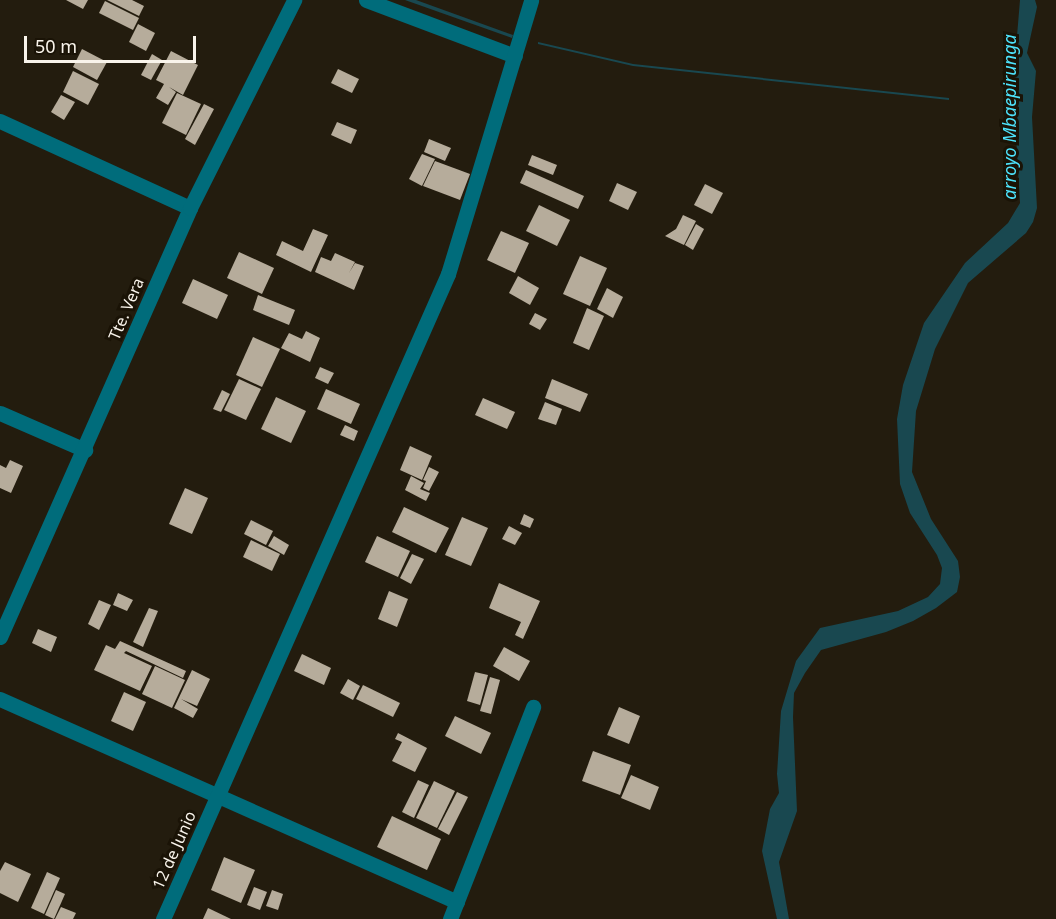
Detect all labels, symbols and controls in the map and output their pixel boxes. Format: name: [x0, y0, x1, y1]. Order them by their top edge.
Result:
scale bar: [27, 24, 200, 62]
text: 50 m: [35, 34, 77, 58]
water label: arroyo Mbaepirunga: [998, 34, 1020, 200]
street label: Tte. Vera: [104, 275, 148, 343]
street label: 12 de Junio: [148, 808, 200, 892]

